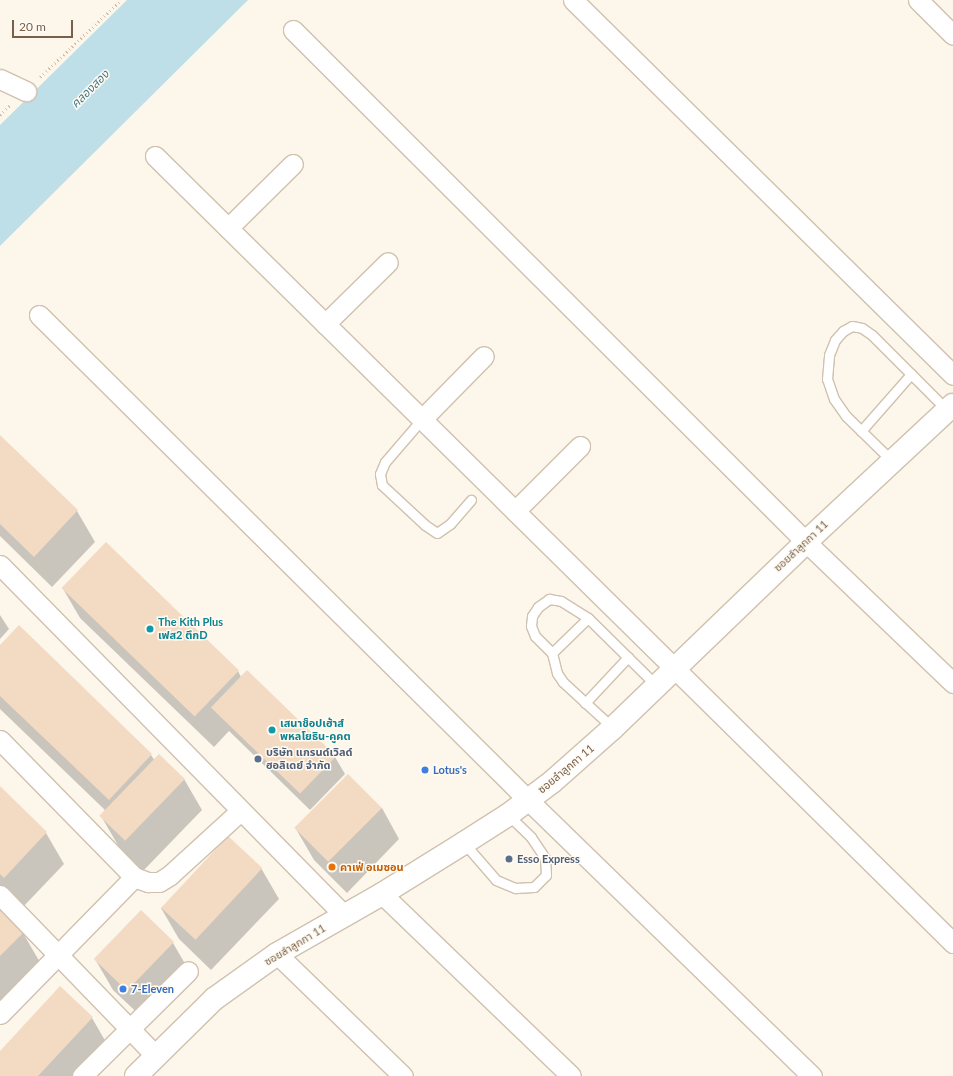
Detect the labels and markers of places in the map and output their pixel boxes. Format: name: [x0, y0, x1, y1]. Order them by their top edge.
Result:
place label: The Kith Plus เฟส2 ตึกD: [158, 616, 223, 642]
marker: The Kith Plus เฟส2 ตึกD: [145, 624, 155, 634]
place label: เสนาช็อปเฮ้าส์ พหลโยธิน-คูคต: [280, 717, 351, 743]
marker: เสนาช็อปเฮ้าส์ พหลโยธิน-คูคต: [267, 725, 277, 735]
place label: บริษัท แกรนด์เวิลด์ ฮอลิเดย์ จำกัด: [266, 746, 352, 772]
marker: บริษัท แกรนด์เวิลด์ ฮอลิเดย์ จำกัด: [253, 754, 263, 764]
place label: Lotus's: [433, 763, 467, 777]
marker: Lotus's: [420, 765, 430, 775]
place label: Esso Express: [517, 852, 580, 866]
marker: Esso Express: [504, 854, 514, 864]
place label: คาเฟ่ อเมซอน: [340, 860, 404, 874]
marker: คาเฟ่ อเมซอน: [327, 862, 337, 872]
place label: 7-Eleven: [131, 982, 174, 996]
marker: 7-Eleven: [118, 984, 128, 994]

